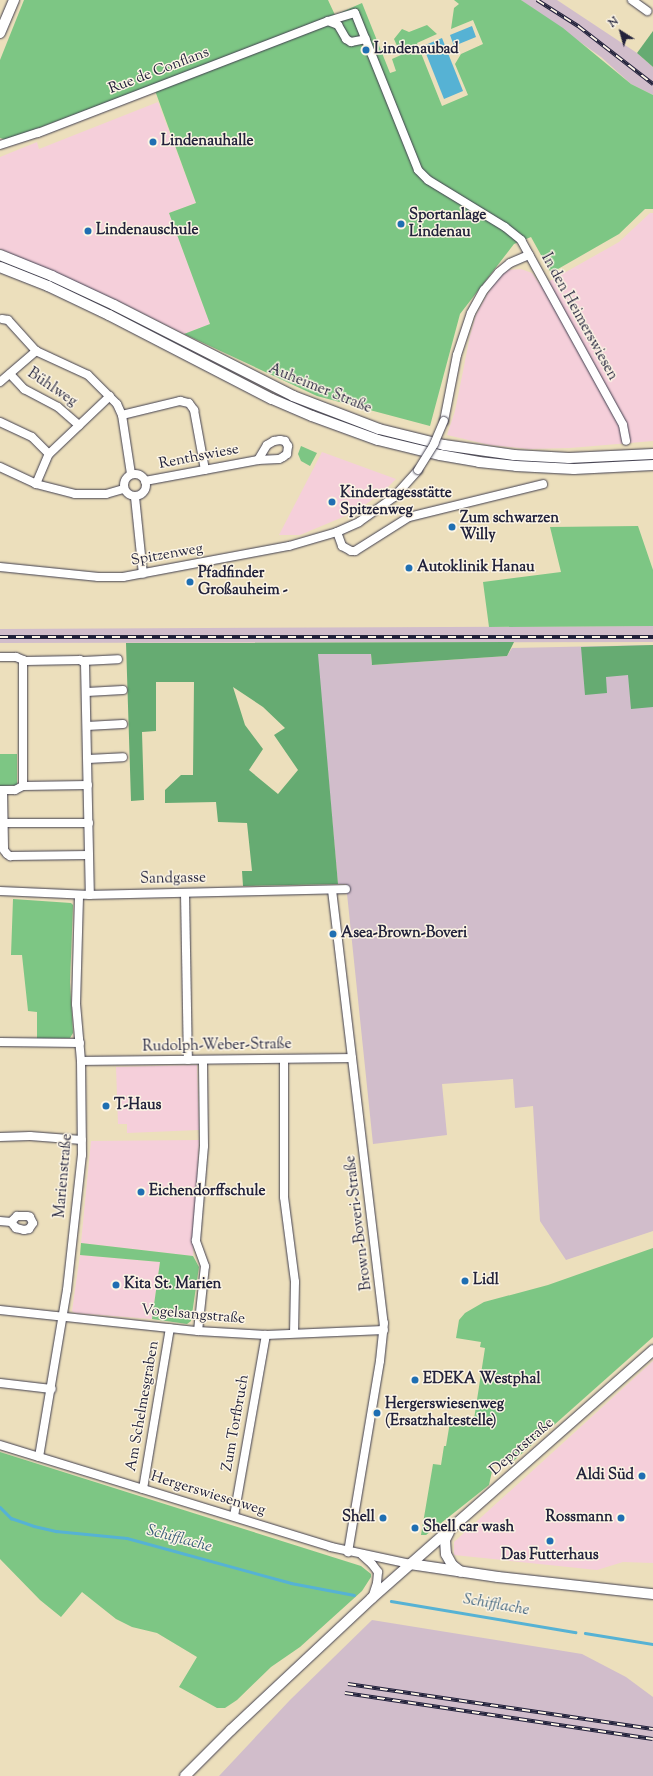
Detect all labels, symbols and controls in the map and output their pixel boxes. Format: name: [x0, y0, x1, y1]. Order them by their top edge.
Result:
north arrow: [601, 12, 641, 52]
text: N: [605, 13, 622, 31]
place label: Lindenaubad: [374, 41, 459, 59]
street label: Rue de Conflans: [106, 44, 212, 98]
marker: Lindenaubad: [361, 45, 371, 55]
place label: Lindenauhalle: [161, 133, 253, 151]
marker: Lindenauhalle: [148, 137, 158, 147]
place label: Sportanlage Lindenau: [409, 206, 486, 241]
marker: Sportanlage Lindenau: [396, 219, 406, 229]
place label: Lindenauschule: [96, 222, 198, 240]
marker: Lindenauschule: [83, 226, 93, 236]
street label: In den Heimerswiesen: [537, 250, 621, 384]
street label: Auheimer Straße: [266, 360, 374, 418]
street label: Bühlweg: [24, 365, 80, 411]
street label: Renthswiese: [157, 440, 241, 474]
place label: Kindertagesstätte Spitzenweg: [340, 484, 452, 519]
marker: Kindertagesstätte Spitzenweg: [327, 497, 337, 507]
place label: Zum schwarzen Willy: [460, 509, 559, 544]
marker: Zum schwarzen Willy: [447, 522, 457, 532]
street label: Spitzenweg: [130, 540, 204, 570]
place label: Autoklinik Hanau: [417, 559, 535, 577]
marker: Autoklinik Hanau: [404, 563, 414, 573]
place label: Pfadfinder Großauheim -: [198, 564, 288, 599]
marker: Pfadfinder Großauheim -: [185, 577, 195, 587]
street label: Sandgasse: [140, 869, 206, 889]
place label: Asea-Brown-Boveri: [341, 925, 467, 943]
marker: Asea-Brown-Boveri: [328, 929, 338, 939]
street label: Rudolph-Weber-Straße: [142, 1036, 292, 1056]
place label: T-Haus: [114, 1097, 161, 1115]
marker: T-Haus: [101, 1101, 111, 1111]
street label: Marienstraße: [51, 1133, 77, 1219]
street label: Brown-Boveri-Straße: [342, 1154, 376, 1292]
place label: Eichendorffschule: [149, 1183, 265, 1201]
marker: Eichendorffschule: [136, 1187, 146, 1197]
place label: Lidl: [473, 1272, 499, 1290]
place label: Kita St. Marien: [124, 1276, 221, 1294]
marker: Lidl: [460, 1276, 470, 1286]
marker: Kita St. Marien: [111, 1280, 121, 1290]
street label: Vogelsangstraße: [140, 1301, 246, 1329]
street label: Am Schelmesgraben: [123, 1339, 163, 1473]
place label: EDEKA Westphal: [423, 1371, 541, 1389]
street label: Zum Torfbruch: [219, 1373, 253, 1473]
marker: EDEKA Westphal: [410, 1375, 420, 1385]
place label: Hergerswiesenweg (Ersatzhaltestelle): [385, 1395, 504, 1430]
marker: Hergerswiesenweg (Ersatzhaltestelle): [372, 1408, 382, 1418]
street label: Depotstraße: [486, 1414, 558, 1480]
place label: Aldi Süd: [576, 1467, 634, 1485]
street label: Hergerswiesenweg: [148, 1468, 268, 1520]
marker: Aldi Süd: [637, 1471, 647, 1481]
place label: Shell: [342, 1509, 375, 1527]
place label: Rossmann: [546, 1509, 613, 1527]
marker: Shell: [378, 1513, 388, 1523]
marker: Rossmann: [616, 1513, 626, 1523]
place label: Shell car wash: [423, 1519, 514, 1537]
water label: Schifflache: [144, 1522, 214, 1558]
marker: Shell car wash: [410, 1523, 420, 1533]
marker: Das Futterhaus: [545, 1536, 555, 1546]
place label: Das Futterhaus: [501, 1547, 599, 1565]
water label: Schifflache: [461, 1591, 531, 1621]

